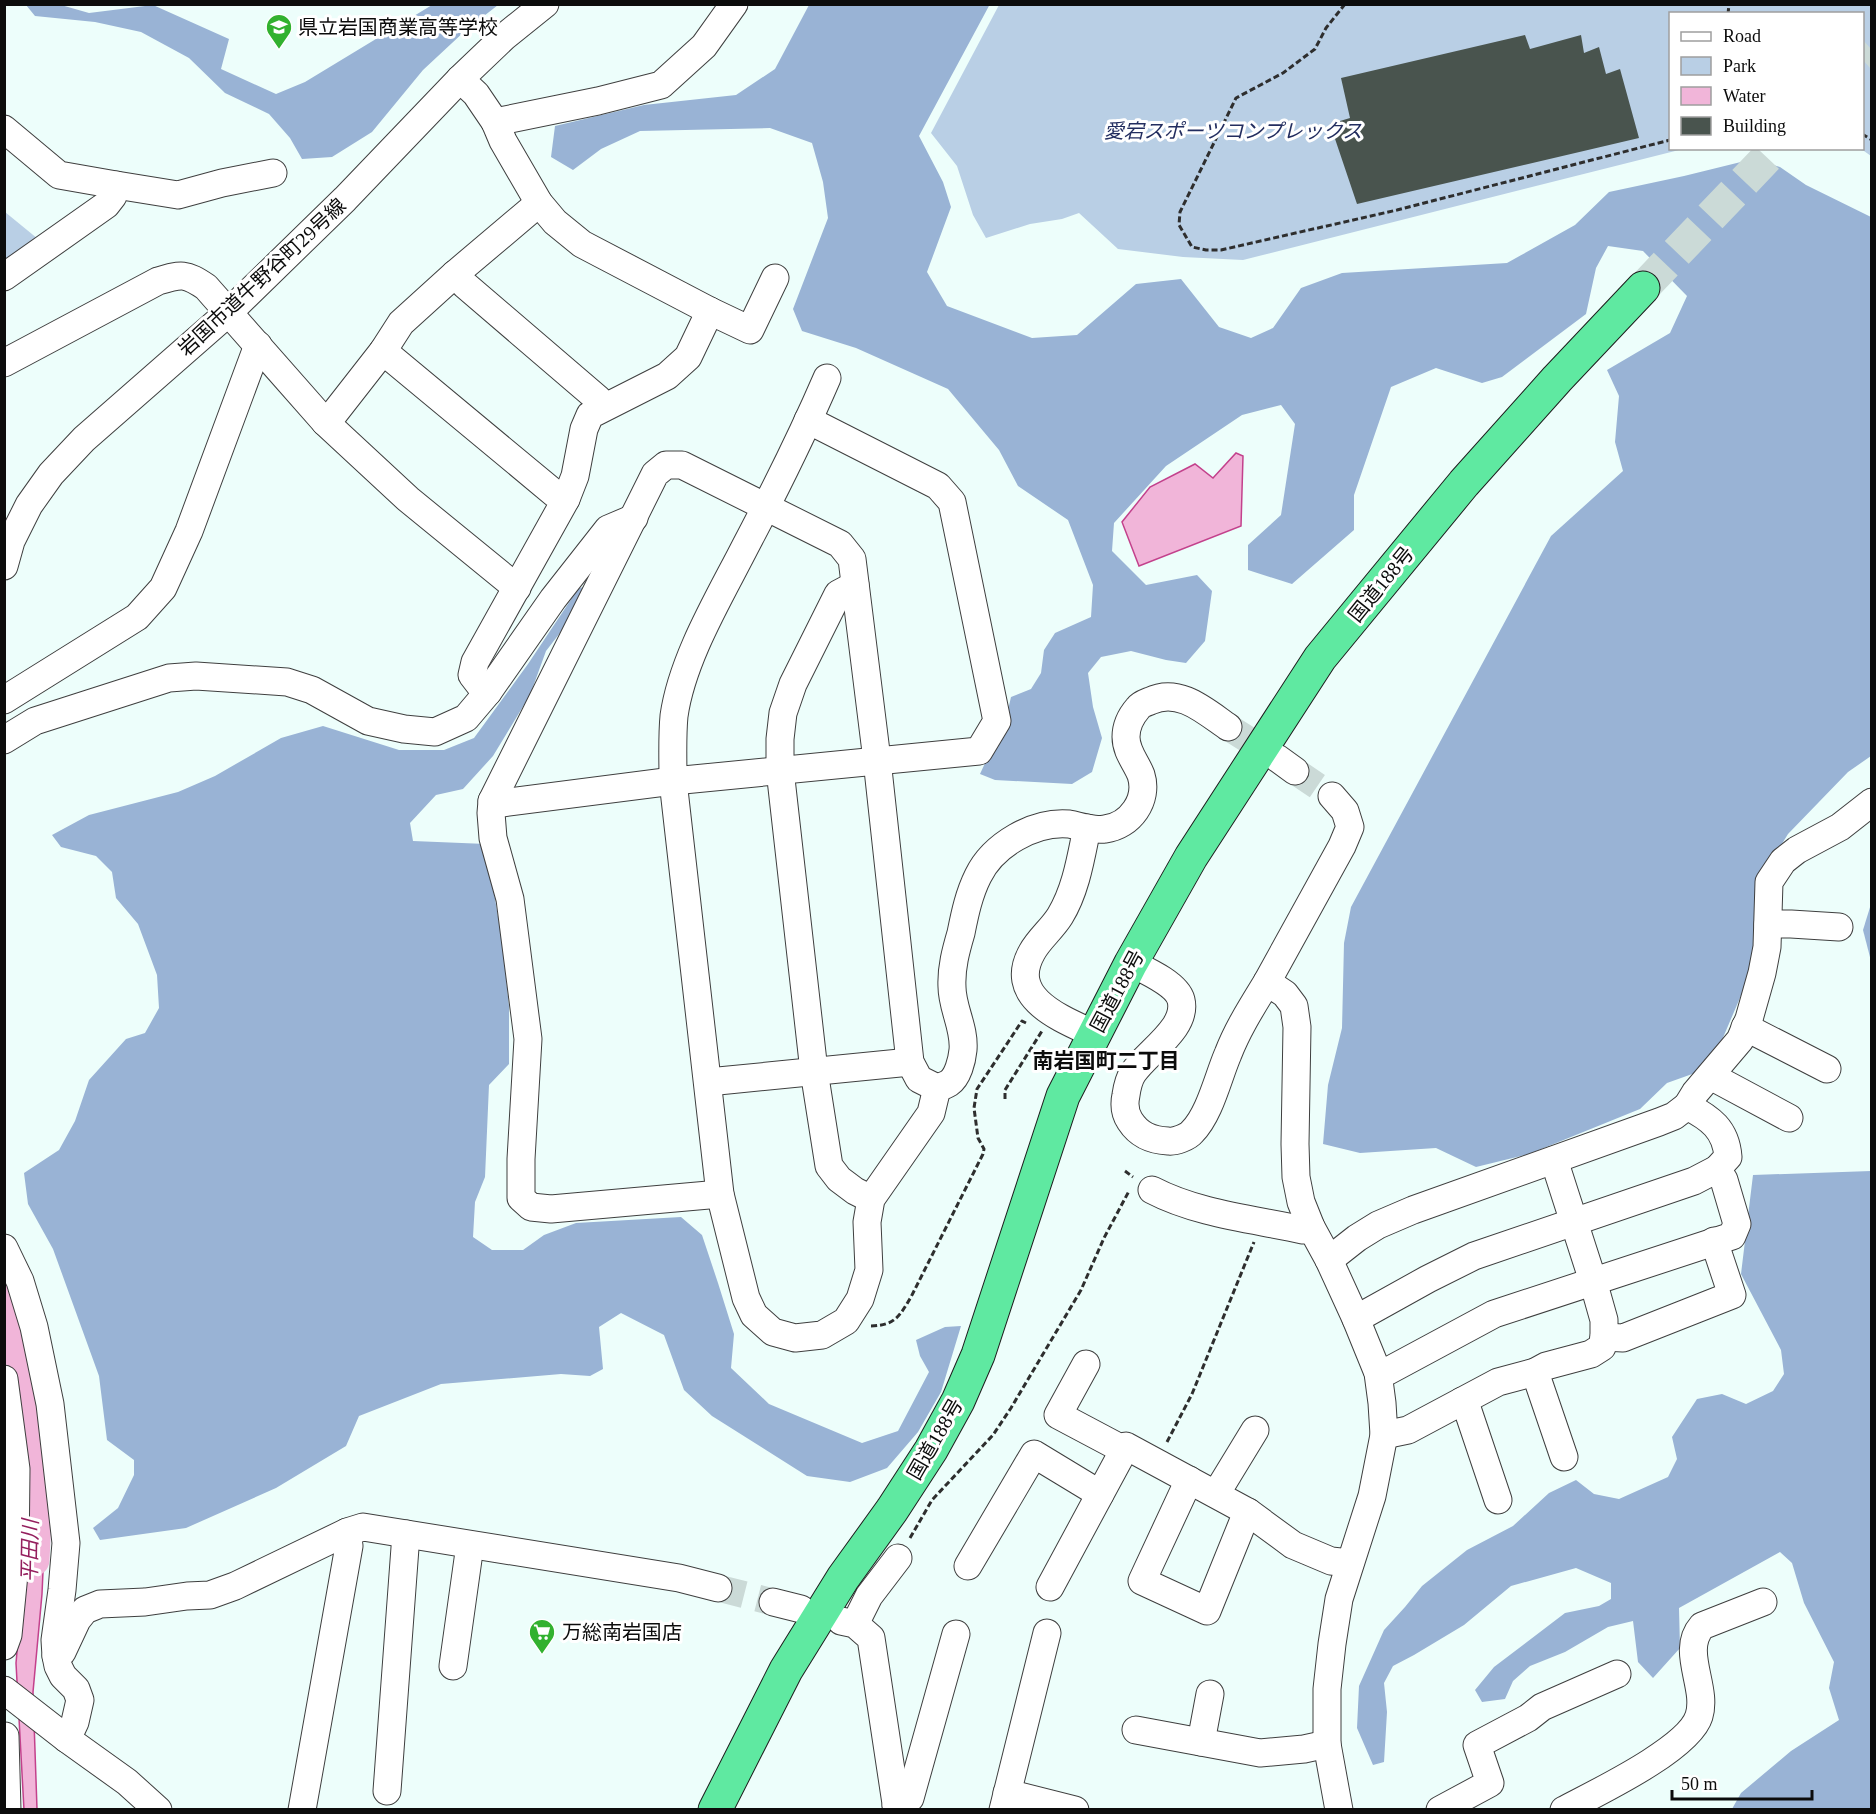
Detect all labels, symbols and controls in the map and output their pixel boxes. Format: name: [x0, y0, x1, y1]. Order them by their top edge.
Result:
school or university icon: 県立岩国商業高等学校: [264, 12, 294, 50]
legend: [1669, 12, 1864, 150]
place label: 県立岩国商業高等学校: [298, 16, 498, 38]
text: Road: [1723, 26, 1761, 46]
text: Park: [1723, 56, 1756, 76]
text: Water: [1723, 86, 1766, 106]
text: Building: [1723, 116, 1786, 136]
park label: 愛宕スポーツコンプレックス: [1104, 120, 1362, 142]
street label: 岩国市道牛野谷町29号線: [174, 194, 350, 360]
street label: 国道188号: [1344, 542, 1418, 626]
street label: 国道188号: [1086, 946, 1148, 1036]
district label: 南岩国町二丁目: [1033, 1049, 1180, 1073]
street label: 国道188号: [903, 1395, 967, 1483]
water label: 平田川: [17, 1517, 43, 1583]
supermarket icon: 万総南岩国店: [527, 1617, 557, 1655]
place label: 万総南岩国店: [562, 1621, 682, 1643]
scale bar: [1672, 1763, 1812, 1801]
text: 50 m: [1681, 1774, 1718, 1794]

